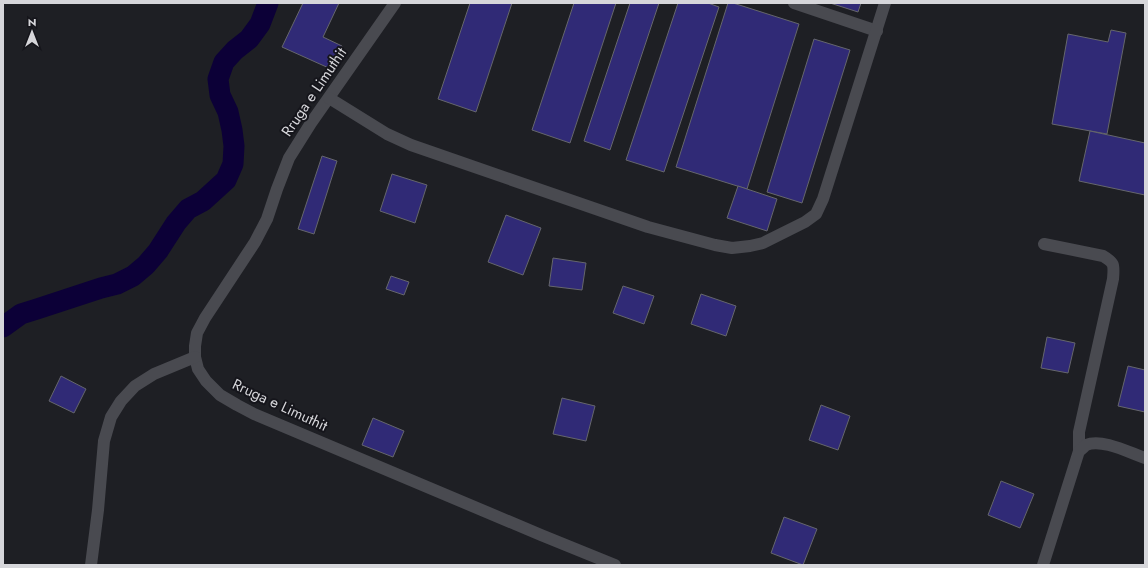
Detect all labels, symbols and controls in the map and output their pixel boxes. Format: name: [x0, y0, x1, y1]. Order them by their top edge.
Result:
north arrow: [12, 12, 52, 52]
text: N: [28, 14, 36, 30]
street label: Rruga e Limuthit: [276, 43, 352, 141]
street label: Rruga e Limuthit: [229, 373, 332, 437]

